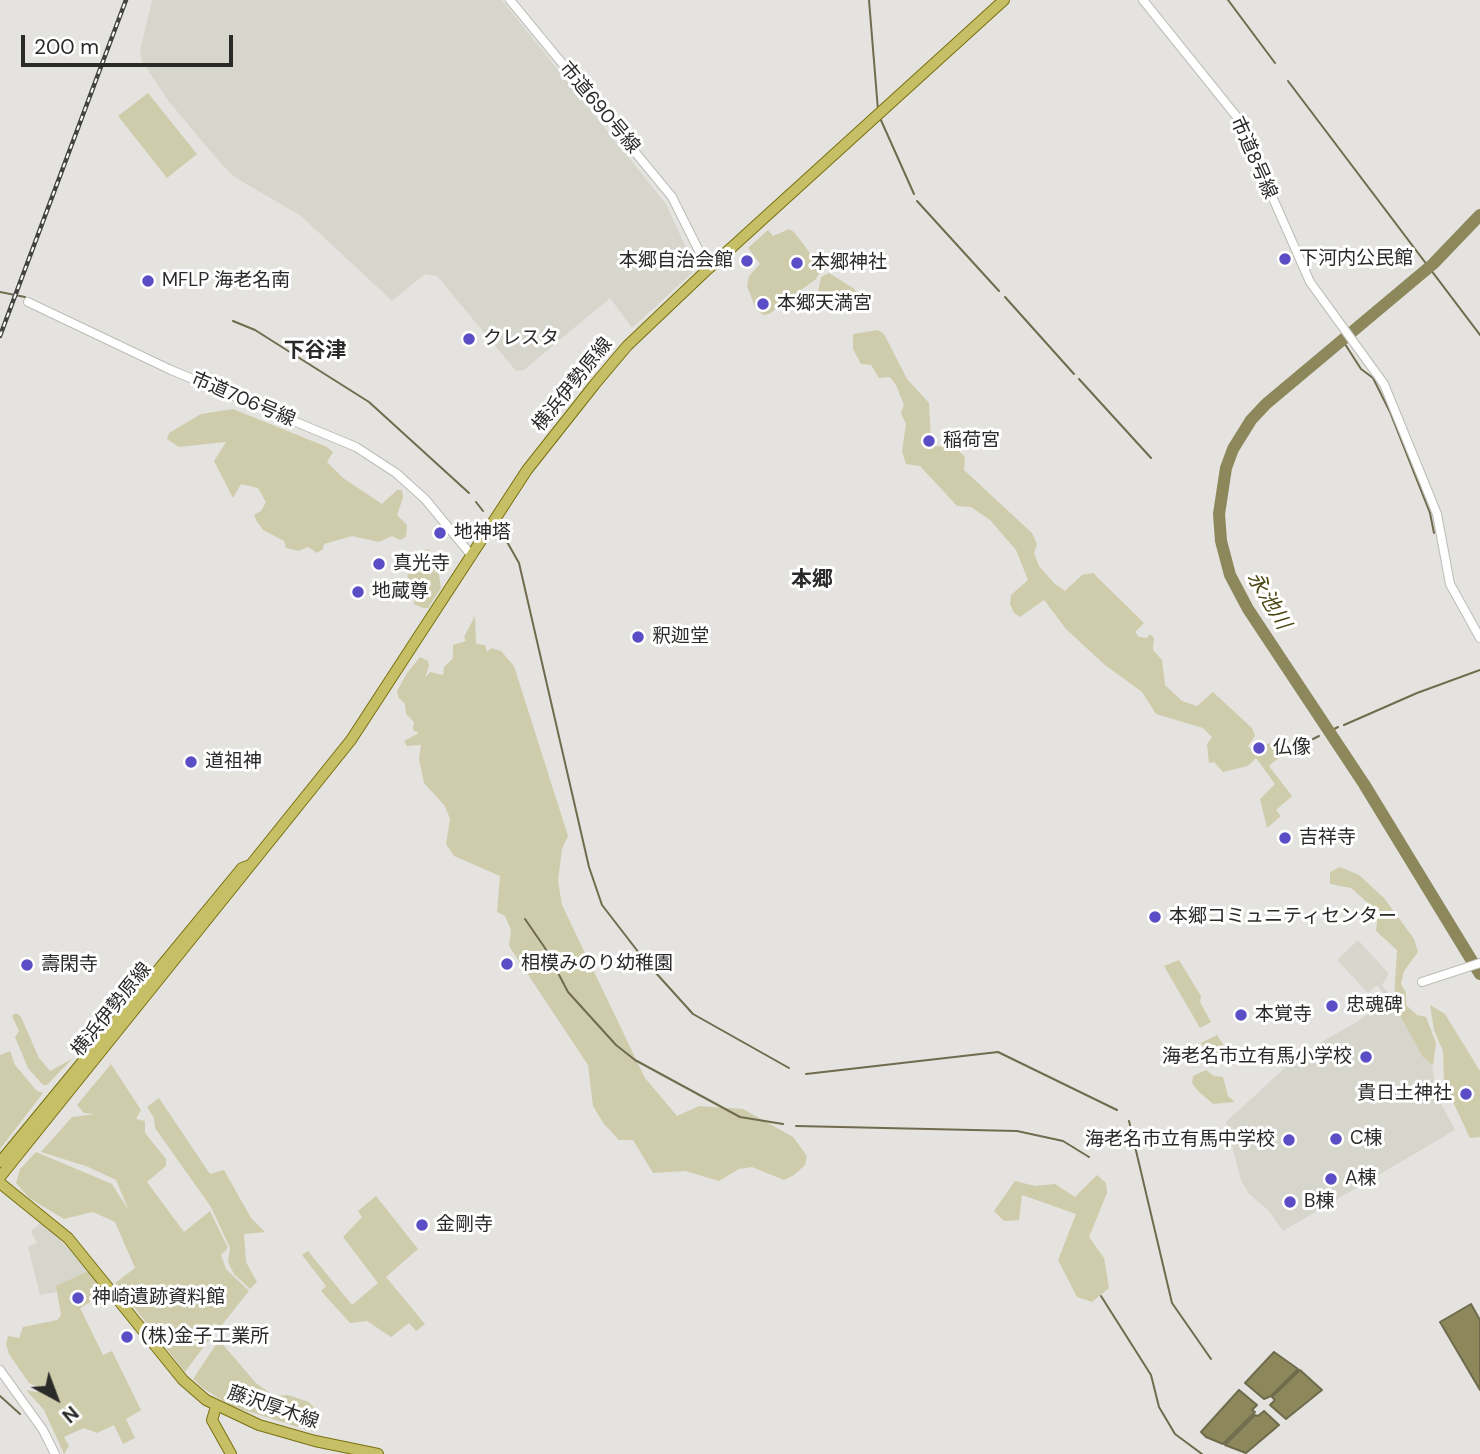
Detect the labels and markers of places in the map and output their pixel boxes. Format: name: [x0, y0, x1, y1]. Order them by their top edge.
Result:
place label: 下河内公民館: [1299, 248, 1413, 270]
place label: 本郷自治会館: [619, 250, 733, 272]
marker: 下河内公民館: [1277, 251, 1293, 267]
place label: 本郷神社: [811, 252, 887, 274]
marker: 本郷自治会館: [739, 253, 755, 269]
marker: 本郷神社: [789, 255, 805, 271]
place label: MFLP 海老名南: [162, 270, 290, 292]
marker: MFLP 海老名南: [140, 273, 156, 289]
place label: 本郷天満宮: [777, 293, 872, 315]
marker: 本郷天満宮: [755, 296, 771, 312]
place label: クレスタ: [483, 328, 559, 350]
marker: クレスタ: [461, 331, 477, 347]
place label: 稲荷宮: [943, 430, 1000, 452]
marker: 稲荷宮: [921, 433, 937, 449]
place label: 地神塔: [454, 522, 511, 544]
marker: 地神塔: [432, 525, 448, 541]
place label: 真光寺: [393, 553, 450, 575]
marker: 真光寺: [371, 556, 387, 572]
place label: 地蔵尊: [372, 581, 429, 603]
marker: 地蔵尊: [350, 584, 366, 600]
place label: 釈迦堂: [652, 626, 709, 648]
marker: 釈迦堂: [630, 629, 646, 645]
place label: 仏像: [1273, 737, 1311, 759]
marker: 仏像: [1251, 740, 1267, 756]
place label: 道祖神: [205, 751, 262, 773]
marker: 道祖神: [183, 754, 199, 770]
place label: 吉祥寺: [1299, 827, 1356, 849]
marker: 吉祥寺: [1277, 830, 1293, 846]
place label: 本郷コミュニティセンター: [1169, 906, 1397, 928]
marker: 本郷コミュニティセンター: [1147, 909, 1163, 925]
place label: 相模みのり幼稚園: [521, 953, 673, 975]
place label: 壽閑寺: [41, 954, 98, 976]
marker: 相模みのり幼稚園: [499, 956, 515, 972]
marker: 壽閑寺: [19, 957, 35, 973]
place label: 忠魂碑: [1346, 995, 1403, 1017]
marker: 忠魂碑: [1324, 998, 1340, 1014]
place label: 本覚寺: [1255, 1004, 1312, 1026]
marker: 本覚寺: [1233, 1007, 1249, 1023]
place label: 海老名市立有馬小学校: [1162, 1046, 1352, 1068]
marker: 海老名市立有馬小学校: [1358, 1049, 1374, 1065]
place label: 貴日土神社: [1357, 1083, 1452, 1105]
marker: 貴日土神社: [1458, 1086, 1474, 1102]
place label: C棟: [1350, 1128, 1383, 1150]
place label: 海老名市立有馬中学校: [1085, 1129, 1275, 1151]
marker: C棟: [1328, 1131, 1344, 1147]
marker: 海老名市立有馬中学校: [1281, 1132, 1297, 1148]
place label: A棟: [1345, 1168, 1377, 1190]
marker: A棟: [1323, 1171, 1339, 1187]
place label: B棟: [1304, 1191, 1334, 1213]
marker: B棟: [1282, 1194, 1298, 1210]
place label: 金剛寺: [436, 1214, 493, 1236]
marker: 金剛寺: [414, 1217, 430, 1233]
place label: 神崎遺跡資料館: [92, 1287, 225, 1309]
marker: 神崎遺跡資料館: [70, 1290, 86, 1306]
place label: (株)金子工業所: [141, 1326, 269, 1348]
marker: (株)金子工業所: [119, 1329, 135, 1345]

